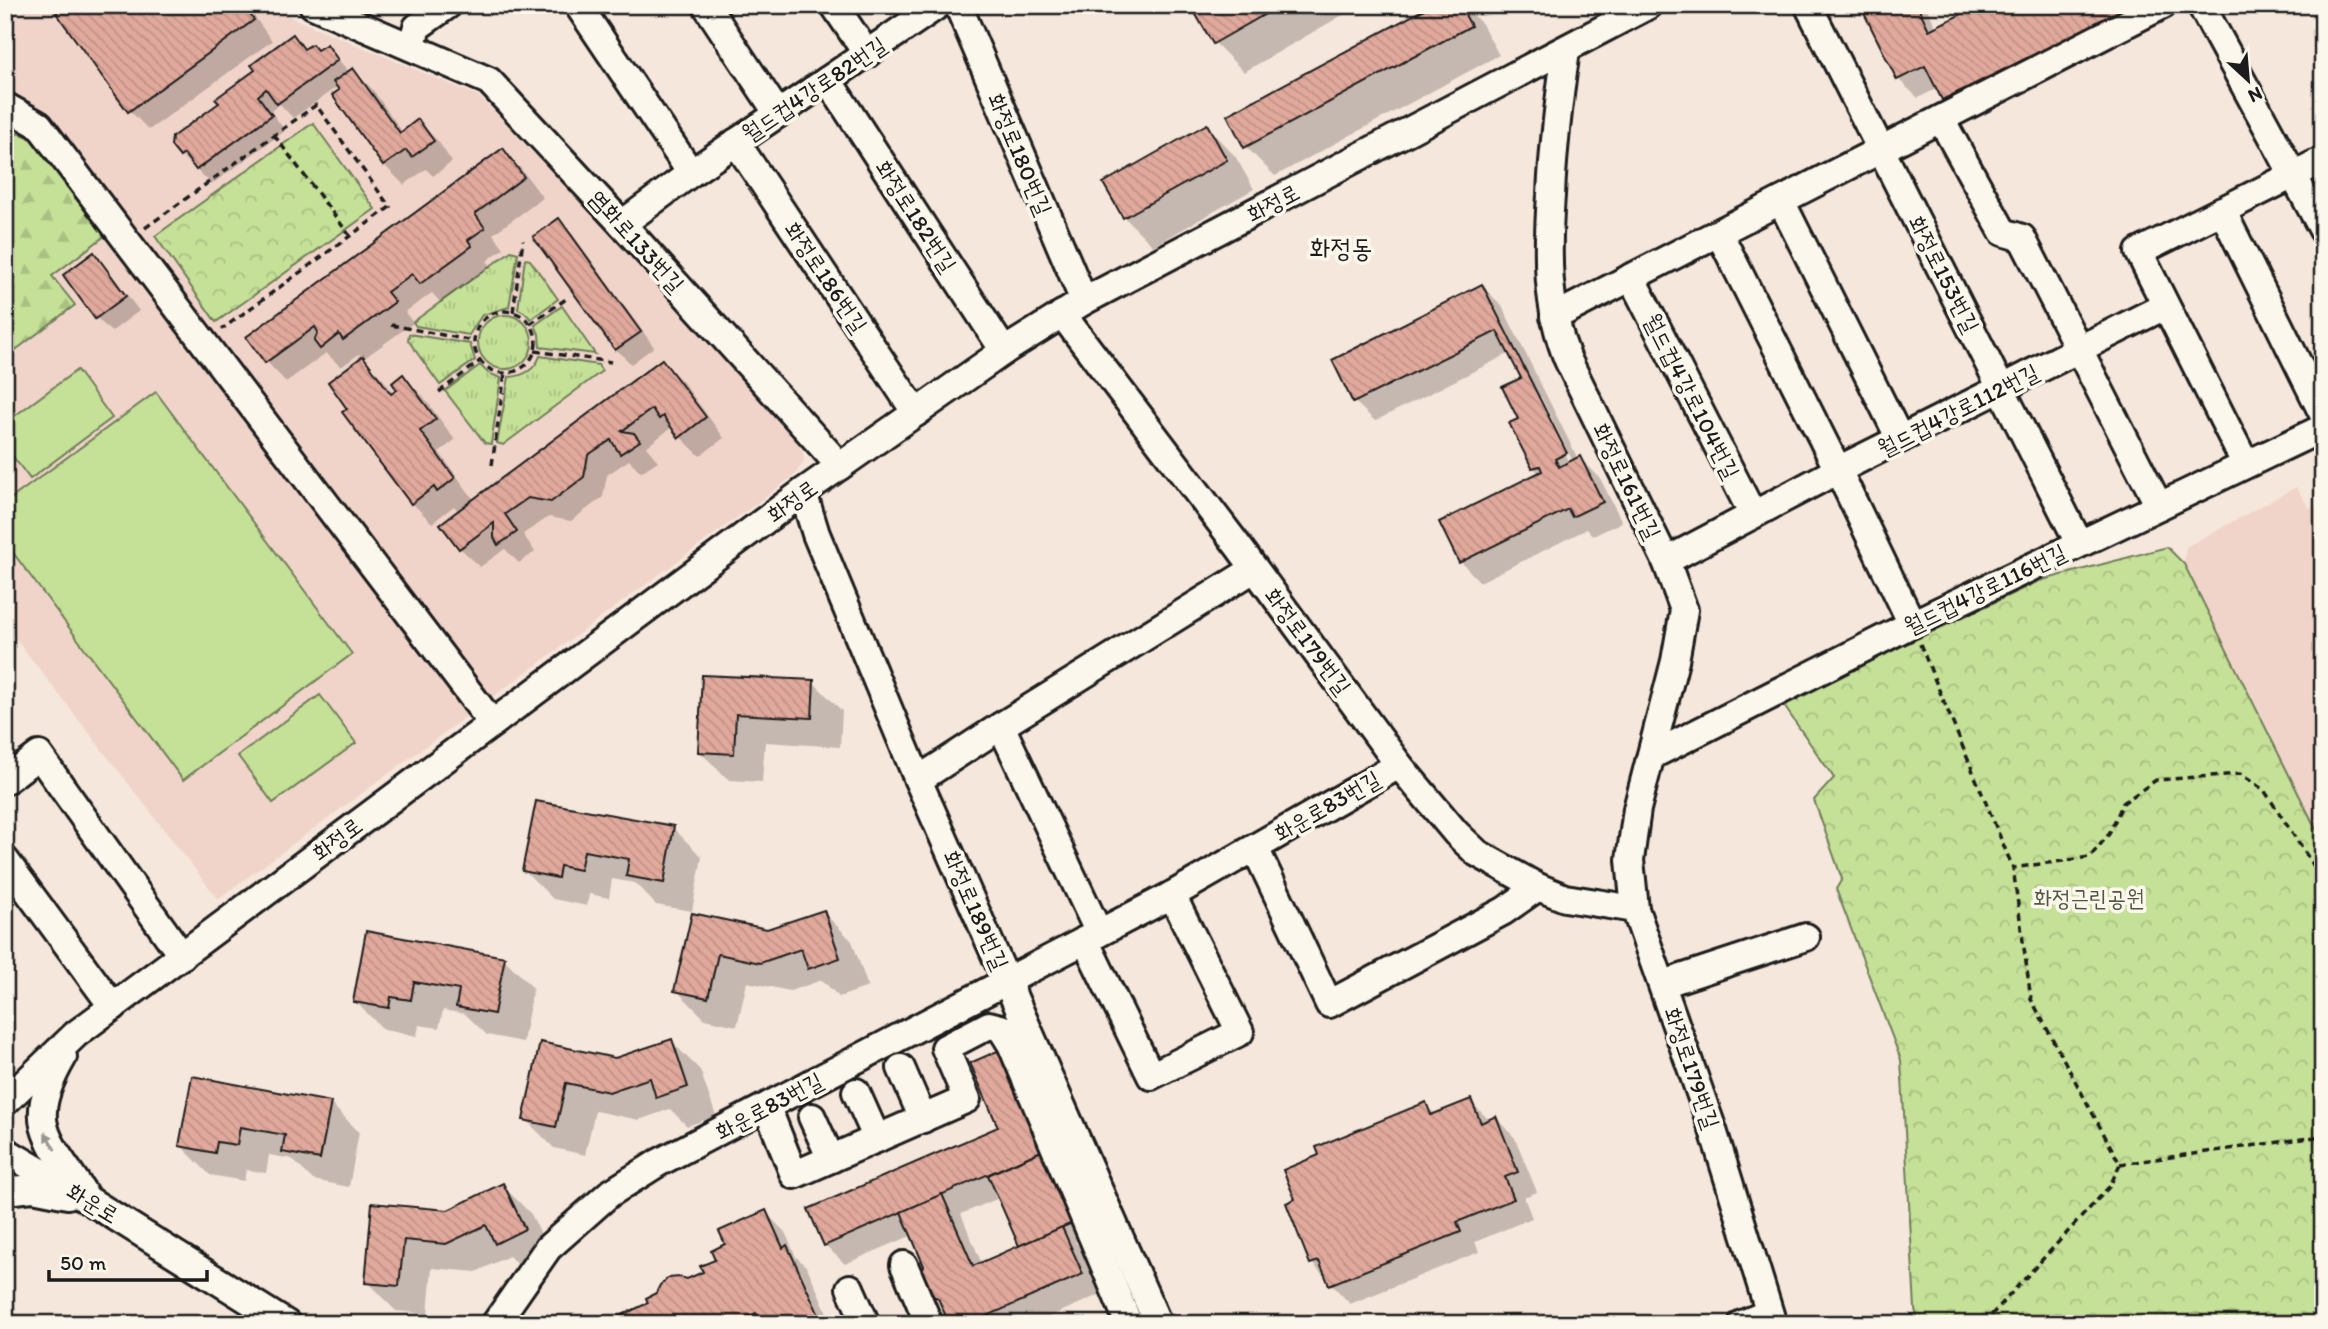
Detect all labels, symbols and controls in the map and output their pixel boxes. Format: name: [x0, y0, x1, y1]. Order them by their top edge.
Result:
street label: 월드컵4강로82번길: [736, 30, 892, 148]
north arrow: [2212, 46, 2282, 116]
text: N: [2244, 82, 2266, 108]
street label: 화정로180번길: [982, 89, 1058, 219]
street label: 화정로182번길: [869, 155, 963, 277]
street label: 화정로: [1242, 178, 1304, 228]
street label: 염화로133번길: [584, 184, 690, 298]
street label: 화정로153번길: [1903, 211, 1985, 337]
street label: 화정로186번길: [779, 216, 873, 338]
district label: 화정동: [1310, 232, 1372, 264]
street label: 월드컵4강로104번길: [1638, 309, 1746, 483]
street label: 월드컵4강로112번길: [1873, 357, 2043, 463]
street label: 화정로161번길: [1587, 418, 1667, 544]
street label: 화정로: [761, 473, 823, 529]
street label: 월드컵4강로116번길: [1899, 538, 2071, 640]
street label: 화정로179번길: [1259, 582, 1357, 700]
street label: 화운로83번길: [1269, 764, 1385, 848]
street label: 화정로: [306, 811, 368, 867]
street label: 화정로189번길: [937, 846, 1015, 974]
park label: 화정근린공원: [2033, 884, 2145, 912]
street label: 화정로179번길: [1658, 1004, 1726, 1132]
street label: 화운로83번길: [710, 1066, 828, 1146]
one-way arrow: [44, 1132, 56, 1151]
street label: 화운로: [62, 1177, 124, 1229]
scale bar: [49, 1238, 206, 1282]
text: 50 m: [60, 1250, 107, 1275]

